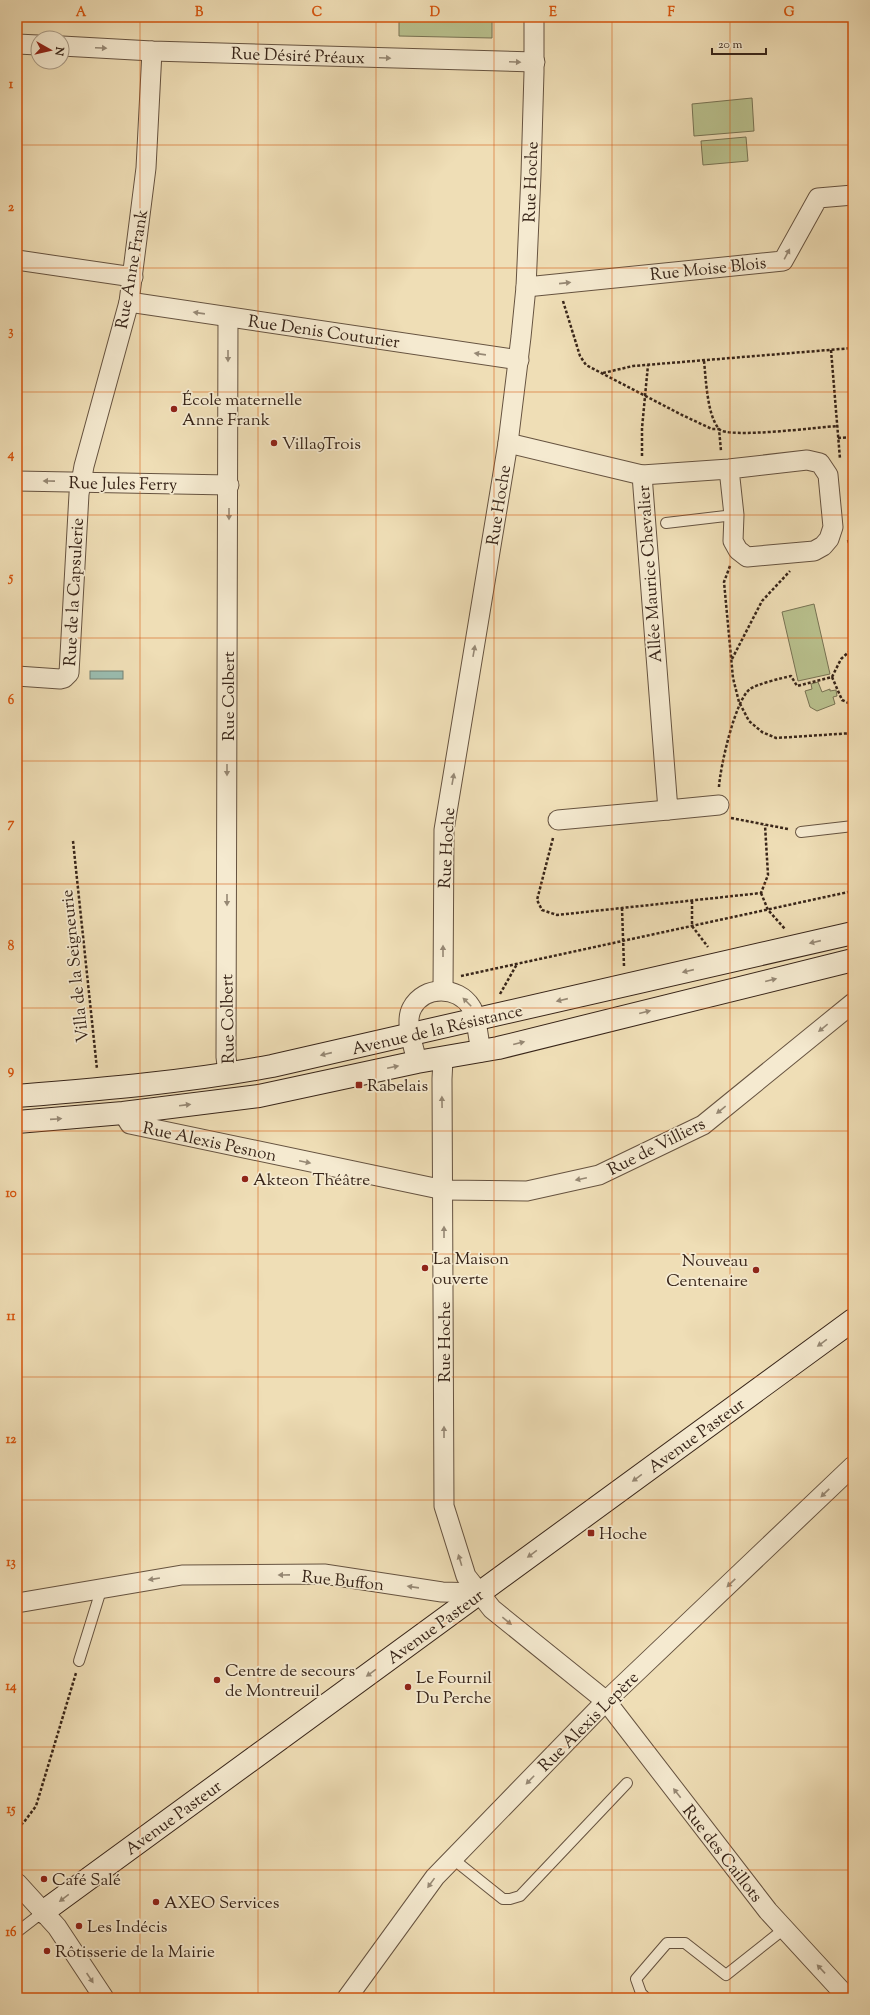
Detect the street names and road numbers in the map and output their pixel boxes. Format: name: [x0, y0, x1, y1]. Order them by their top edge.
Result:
street label: Rue Désiré Préaux: [230, 43, 365, 71]
street label: Rue Hoche: [519, 141, 545, 223]
street label: Rue Anne Frank: [111, 208, 155, 331]
street label: Rue Moise Blois: [649, 252, 768, 288]
street label: Rue Denis Couturier: [246, 310, 402, 356]
street label: Rue Hoche: [482, 463, 518, 547]
street label: Rue Jules Ferry: [68, 472, 178, 498]
street label: Allée Maurice Chevalier: [633, 484, 669, 663]
street label: Rue de la Capsulerie: [59, 517, 91, 667]
street label: Rue Colbert: [218, 651, 242, 741]
street label: Rue Hoche: [434, 807, 462, 889]
street label: Villa de la Seigneurie: [56, 888, 96, 1043]
street label: Rue Colbert: [216, 974, 242, 1064]
street label: Avenue de la Résistance: [350, 1000, 525, 1062]
street label: Rue de Villiers: [604, 1113, 710, 1183]
street label: Rue Alexis Pesnon: [140, 1117, 279, 1169]
street label: Rue Hoche: [434, 1301, 458, 1383]
street label: Avenue Pasteur: [644, 1393, 751, 1480]
street label: Rue Buffon: [300, 1566, 385, 1598]
street label: Avenue Pasteur: [383, 1584, 490, 1671]
street label: Rue Alexis Lepère: [534, 1667, 645, 1778]
street label: Avenue Pasteur: [121, 1775, 228, 1862]
street label: Rue des Caillots: [676, 1800, 767, 1908]

